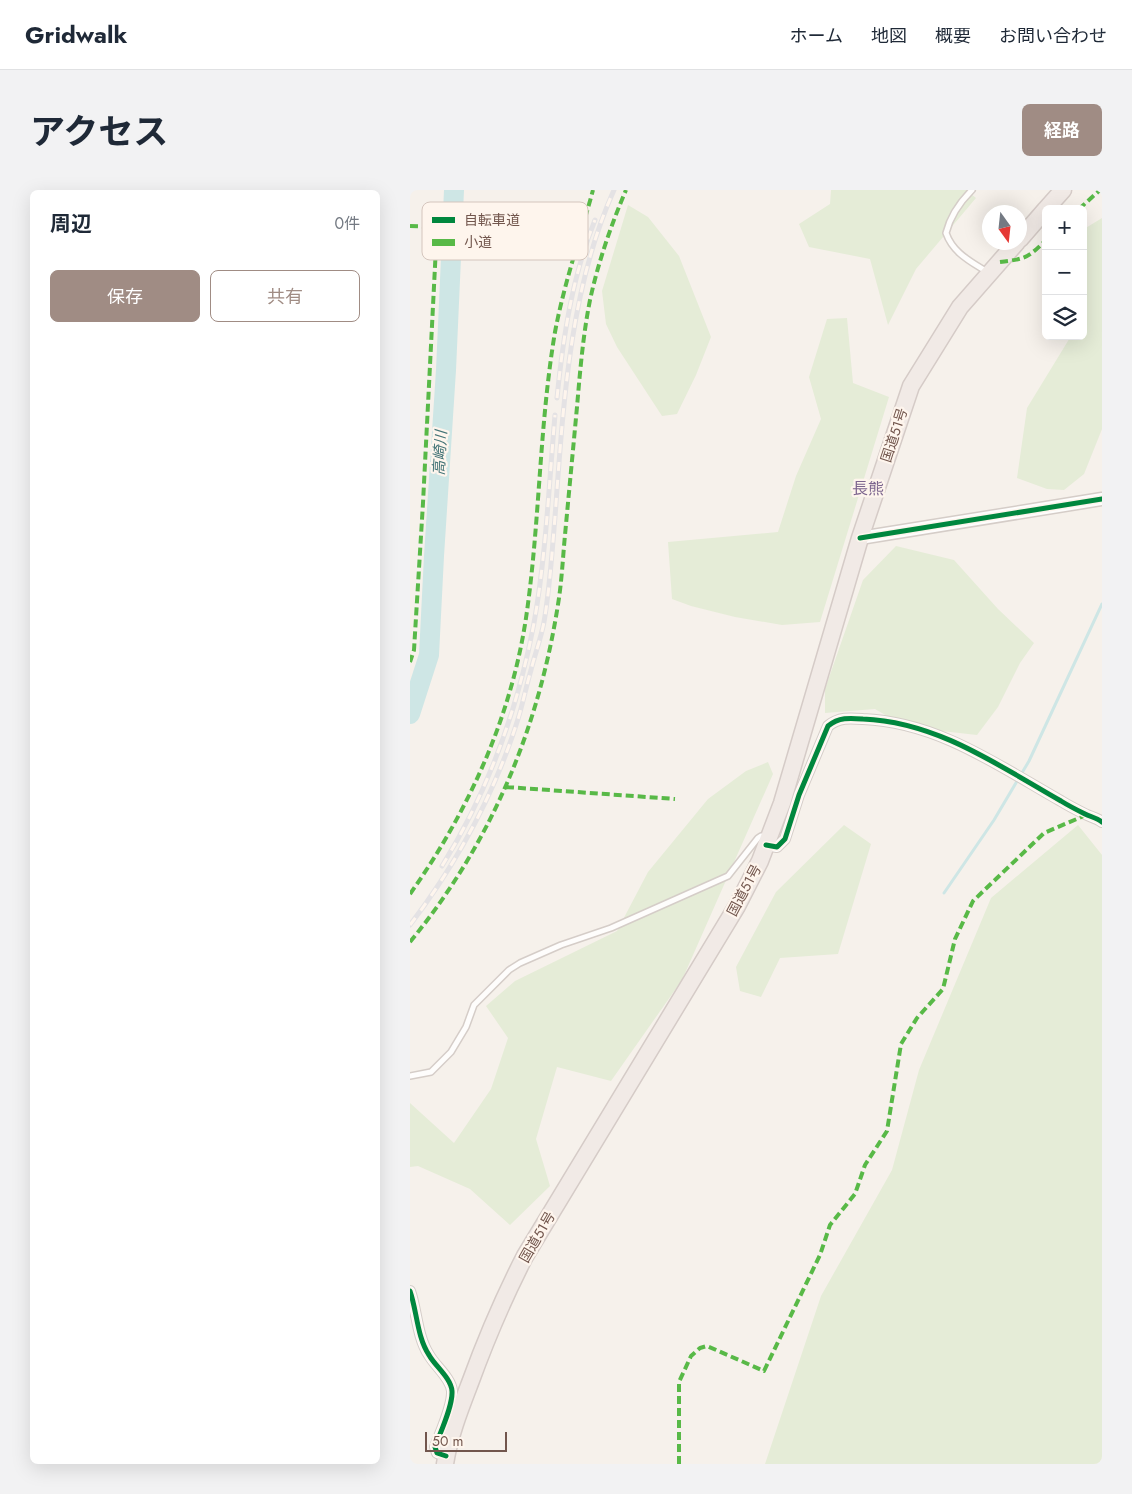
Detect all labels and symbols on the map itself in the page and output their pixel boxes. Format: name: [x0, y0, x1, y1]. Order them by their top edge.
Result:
legend: [422, 202, 588, 260]
north arrow: [982, 205, 1027, 250]
text: 自転車道: [464, 210, 520, 230]
text: 小道: [464, 232, 492, 252]
street label: 国道51号: [876, 405, 912, 465]
water label: 高崎川: [428, 428, 452, 476]
district label: 長熊: [852, 477, 884, 500]
street label: 国道51号: [722, 860, 766, 920]
street label: 国道51号: [514, 1208, 560, 1266]
scale bar: [425, 1429, 508, 1452]

